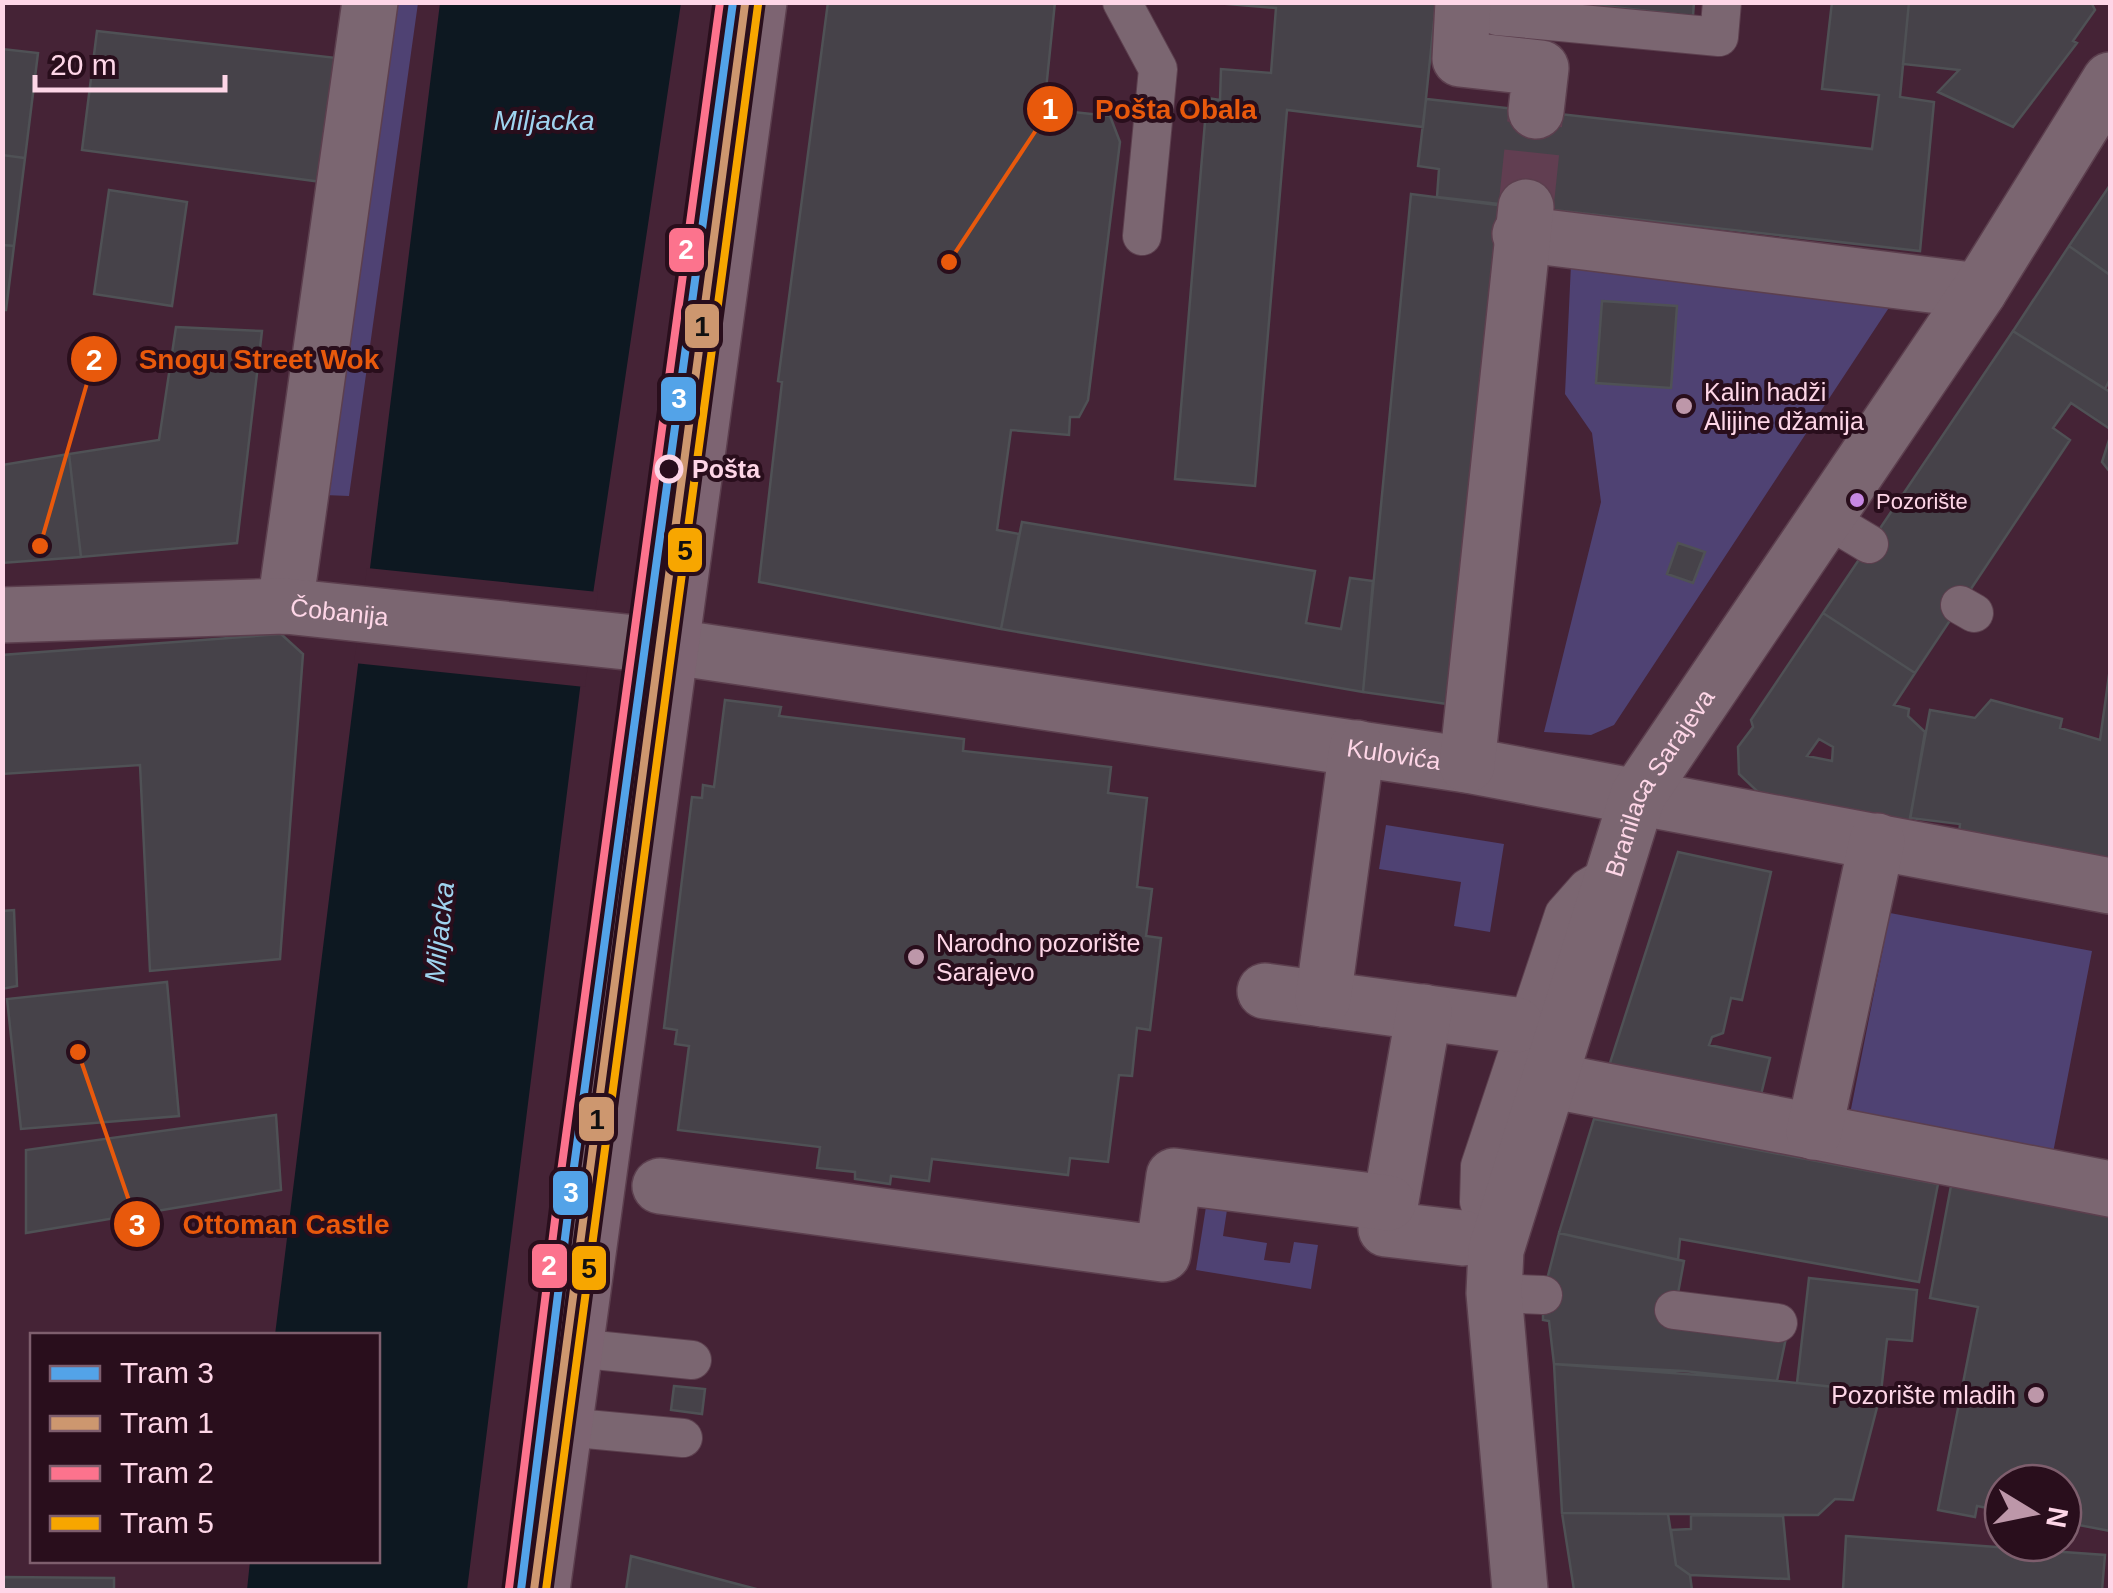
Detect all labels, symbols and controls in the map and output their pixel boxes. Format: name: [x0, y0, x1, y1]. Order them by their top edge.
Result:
scale bar: [35, 30, 225, 92]
text: 20 m: [50, 48, 117, 81]
callout: Pošta Obala: [1025, 80, 1277, 138]
text: 1: [1042, 92, 1058, 125]
text: Pošta Obala: [1095, 94, 1257, 125]
water label: Miljacka: [493, 105, 595, 136]
line badge: 2: [667, 226, 706, 274]
text: 2: [678, 234, 694, 265]
line badge: 1: [683, 302, 721, 350]
text: 1: [694, 311, 710, 342]
callout: Snogu Street Wok: [69, 330, 399, 388]
text: 2: [86, 343, 102, 376]
text: Snogu Street Wok: [139, 344, 380, 375]
line badge: 3: [659, 375, 698, 423]
place label: Kalin hadži Alijine džamija: [1704, 378, 1864, 435]
text: 3: [671, 383, 687, 414]
marker: Kalin hadži Alijine džamija: [1673, 395, 1695, 417]
place label: Pošta: [692, 455, 761, 483]
marker: Pošta: [656, 456, 682, 482]
place label: Pozorište: [1876, 489, 1968, 514]
marker: Pozorište: [1847, 490, 1867, 510]
line badge: 5: [666, 526, 704, 574]
text: 5: [677, 535, 693, 566]
street label: Čobanija: [289, 593, 390, 631]
street label: Branilaca Sarajeva: [1599, 683, 1720, 880]
street label: Kulovića: [1345, 733, 1443, 775]
water label: Miljacka: [419, 880, 460, 984]
place label: Narodno pozorište Sarajevo: [936, 929, 1140, 986]
marker: Narodno pozorište Sarajevo: [905, 946, 927, 968]
line badge: 1: [577, 1095, 616, 1143]
text: 1: [589, 1104, 605, 1135]
line badge: 3: [551, 1169, 590, 1217]
text: 3: [563, 1177, 579, 1208]
callout: Ottoman Castle: [112, 1195, 409, 1253]
text: 3: [129, 1208, 145, 1241]
text: Ottoman Castle: [183, 1209, 389, 1240]
line badge: 2: [530, 1242, 569, 1290]
line badge: 5: [570, 1244, 608, 1292]
text: 2: [541, 1250, 557, 1281]
text: 5: [581, 1253, 597, 1284]
legend: [30, 1333, 380, 1563]
text: Tram 3: [120, 1356, 214, 1389]
place label: Pozorište mladih: [1831, 1381, 2016, 1409]
marker: Pozorište mladih: [2025, 1384, 2047, 1406]
text: Tram 1: [120, 1406, 214, 1439]
text: Tram 2: [120, 1456, 214, 1489]
north arrow: [1983, 1463, 2083, 1563]
text: N: [2040, 1505, 2074, 1530]
text: Tram 5: [120, 1506, 214, 1539]

